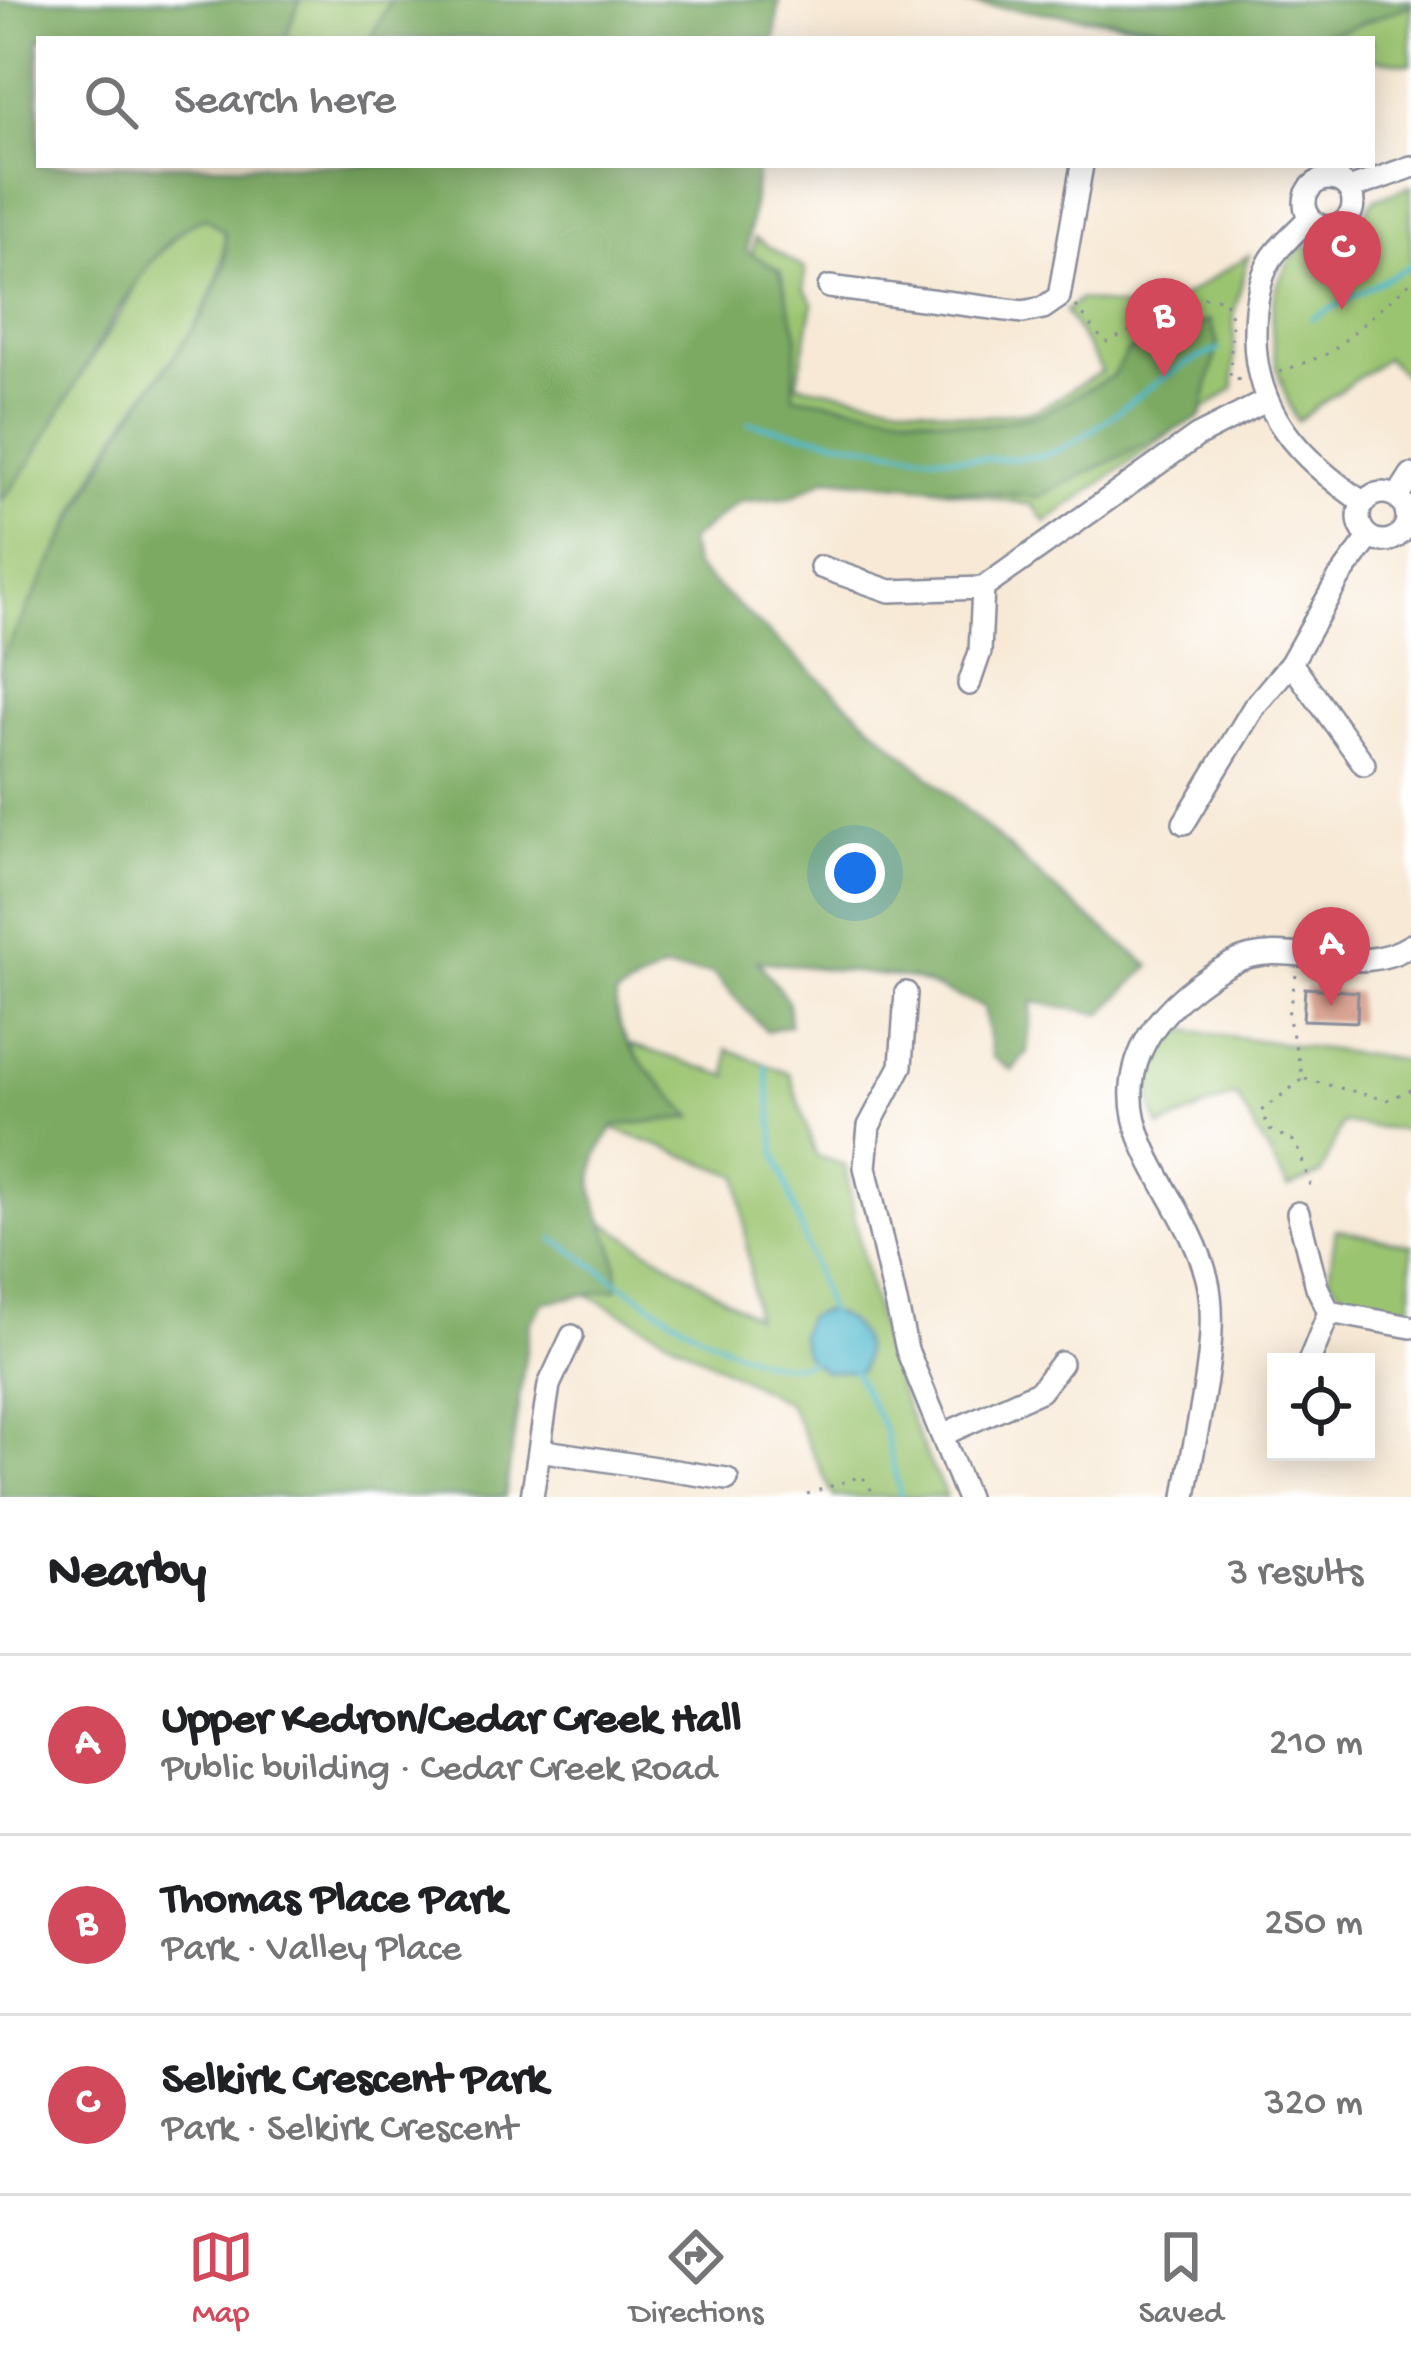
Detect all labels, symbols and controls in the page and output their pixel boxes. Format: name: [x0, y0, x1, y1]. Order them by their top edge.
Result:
search box: [36, 36, 1375, 168]
icon: search: [78, 69, 144, 135]
text: Search here: [174, 76, 396, 129]
pin: C: [1303, 211, 1381, 310]
pin: B: [1125, 278, 1203, 377]
your location: [825, 843, 885, 903]
pin: A: [1292, 907, 1370, 1006]
map controls: [1267, 1353, 1375, 1461]
button: locate: [1267, 1353, 1375, 1461]
text: Nearby: [48, 1545, 206, 1605]
text: 3 results: [1228, 1552, 1363, 1598]
text: Upper Kedron/Cedar Creek Hall: [162, 1695, 741, 1748]
text: A: [75, 1722, 99, 1768]
text: 210 m: [1269, 1722, 1363, 1768]
text: Public building · Cedar Creek Road: [162, 1748, 716, 1794]
text: Thomas Place Park: [162, 1875, 506, 1928]
text: B: [77, 1902, 97, 1948]
text: 250 m: [1264, 1902, 1363, 1948]
text: Park · Valley Place: [162, 1928, 461, 1974]
text: Selkirk Crescent Park: [162, 2055, 547, 2108]
text: C: [76, 2082, 98, 2128]
text: 320 m: [1265, 2082, 1363, 2128]
text: Park · Selkirk Crescent: [162, 2108, 517, 2154]
tab: Map: [188, 2224, 254, 2334]
tab: Directions: [629, 2224, 763, 2334]
tab: Saved: [1139, 2224, 1223, 2334]

